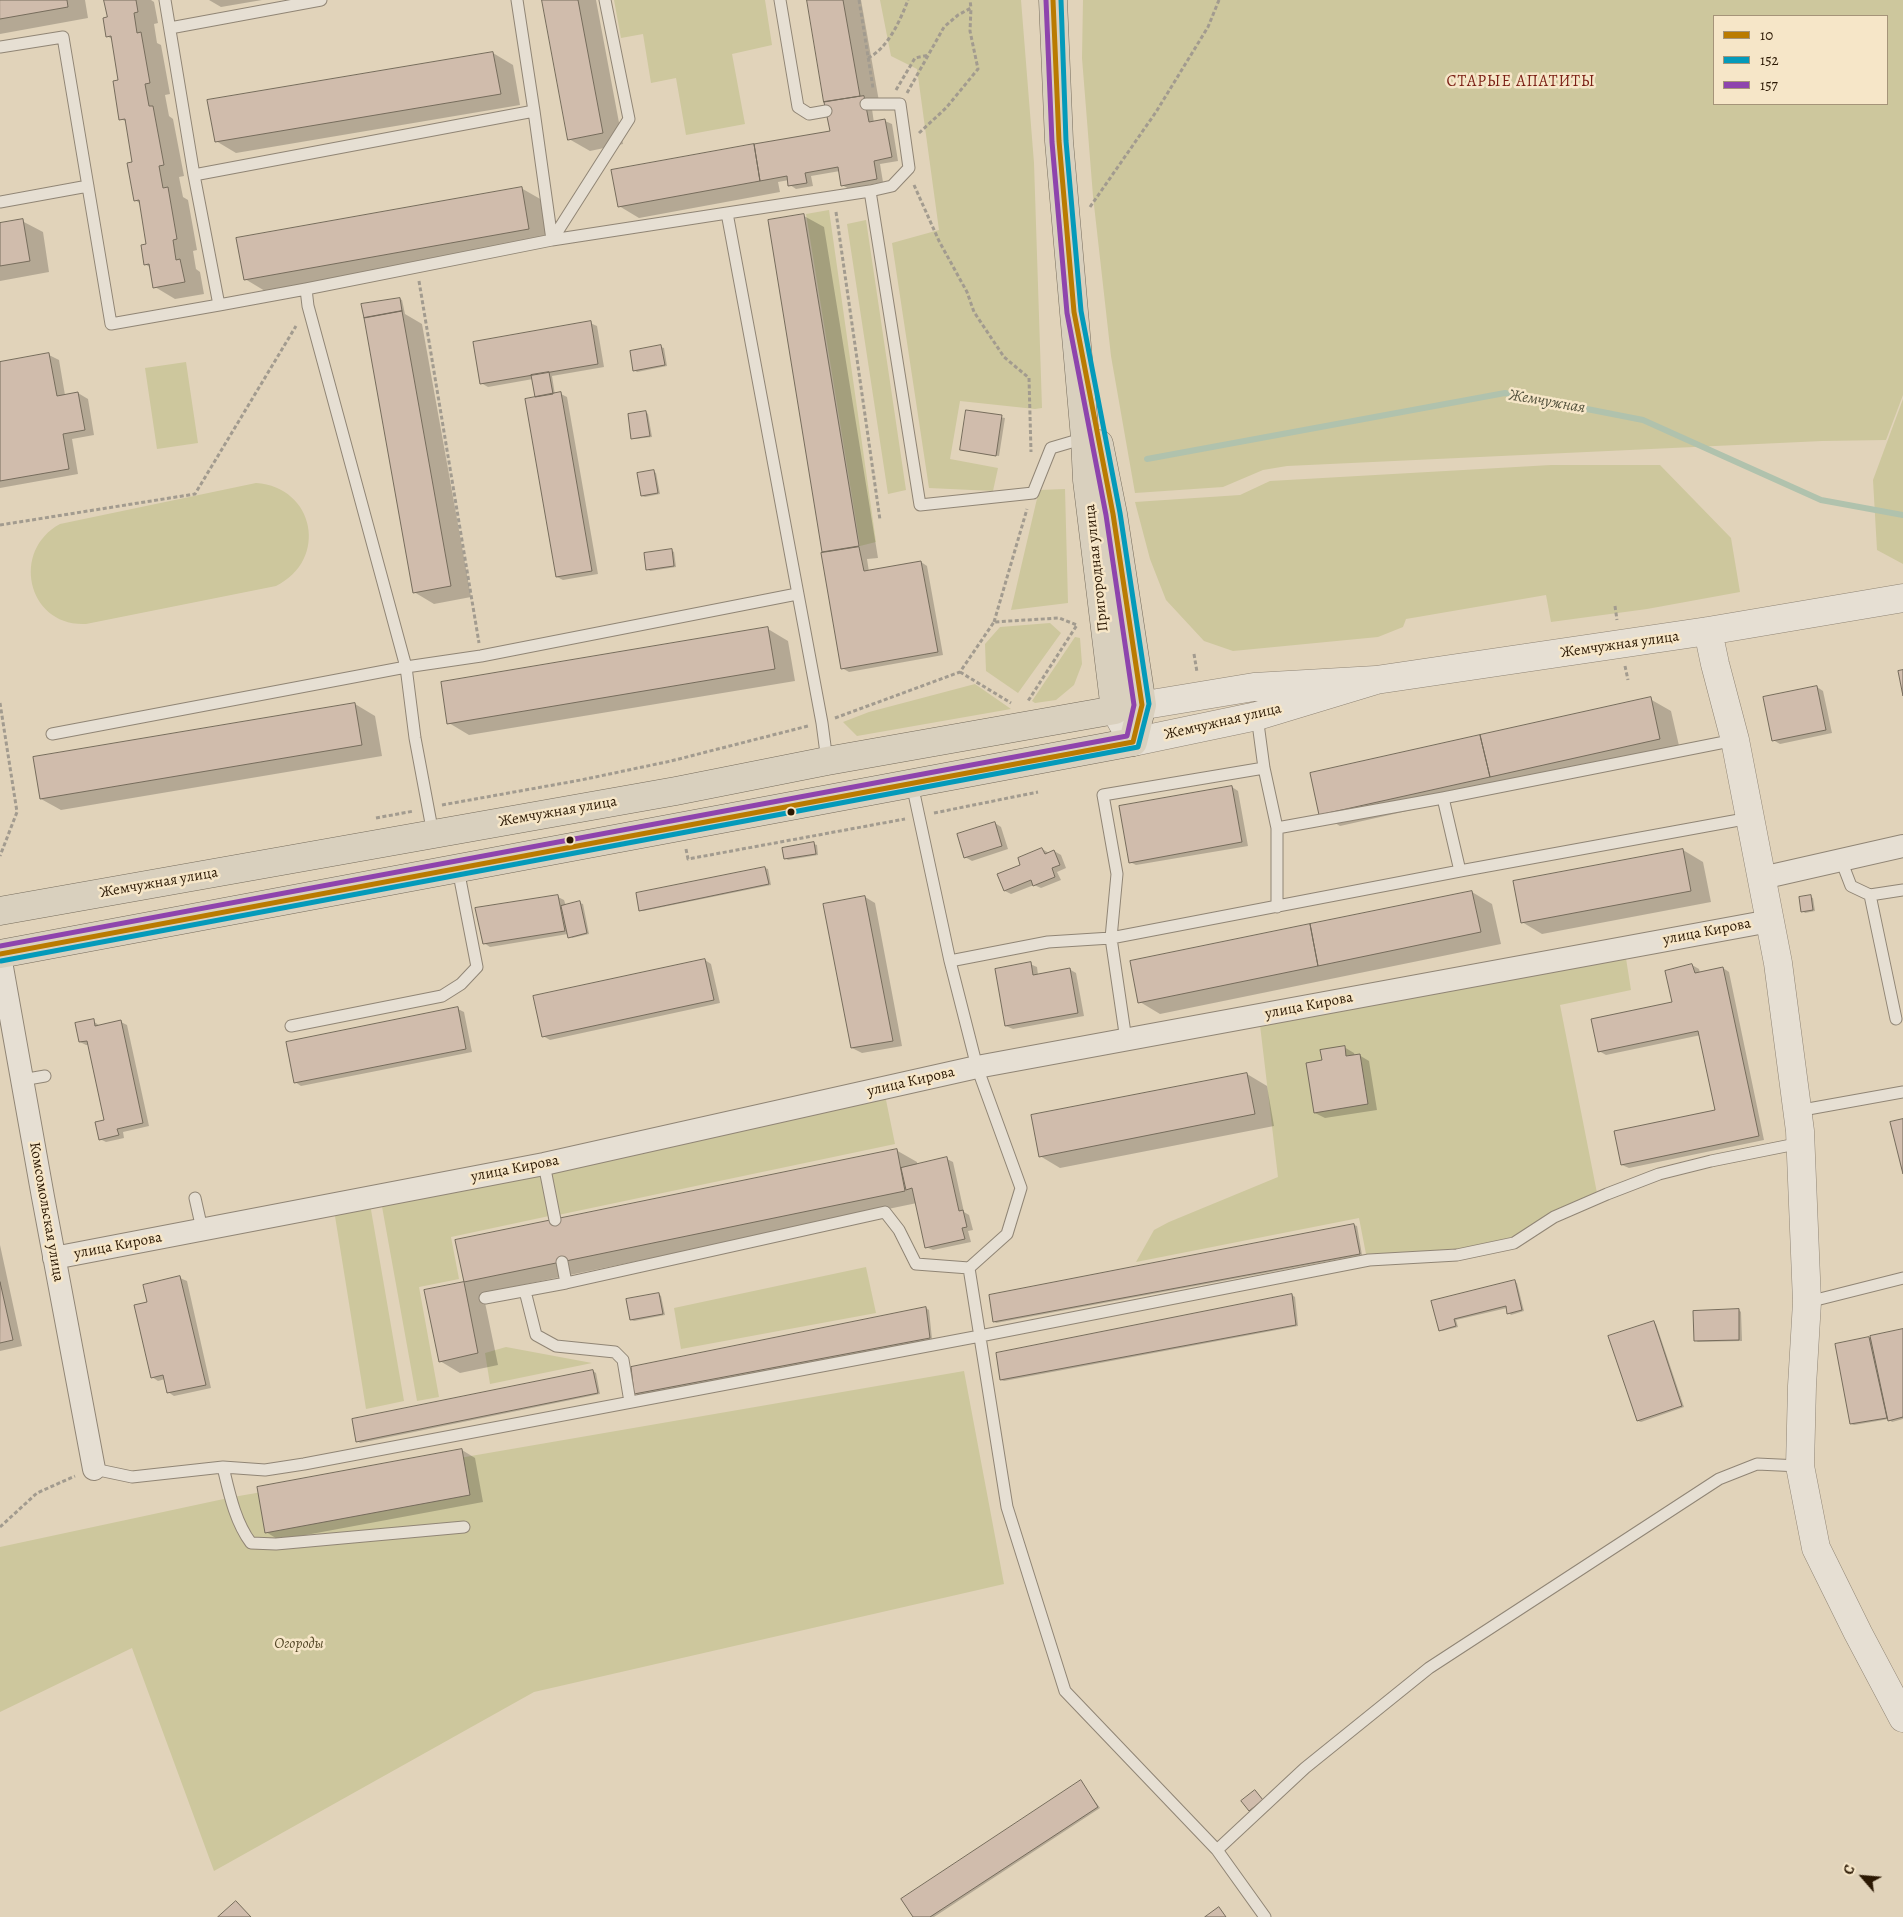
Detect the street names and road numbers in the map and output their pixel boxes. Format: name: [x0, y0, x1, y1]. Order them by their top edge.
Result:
street label: Пригородная улица: [1081, 503, 1113, 633]
street label: Жемчужная улица: [1560, 628, 1680, 662]
street label: Жемчужная улица: [1163, 700, 1283, 744]
street label: Жемчужная улица: [498, 793, 618, 831]
street label: Жемчужная улица: [99, 864, 219, 902]
street label: улица Кирова: [1662, 915, 1752, 949]
street label: улица Кирова: [1264, 989, 1354, 1023]
street label: улица Кирова: [866, 1063, 956, 1101]
street label: Комсомольская улица: [25, 1141, 67, 1283]
street label: улица Кирова: [470, 1152, 560, 1186]
street label: улица Кирова: [73, 1229, 163, 1263]

